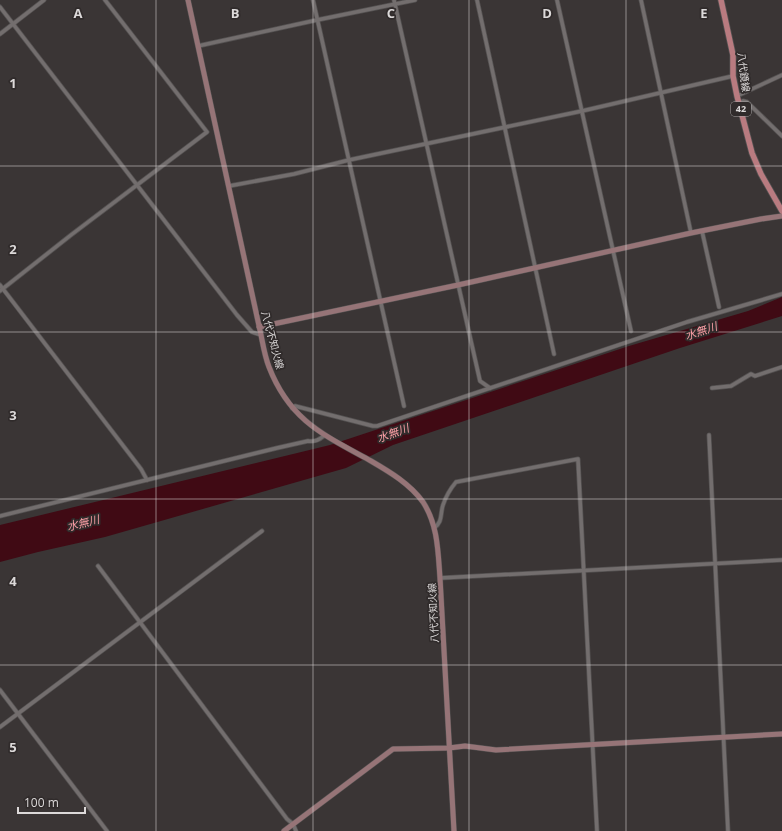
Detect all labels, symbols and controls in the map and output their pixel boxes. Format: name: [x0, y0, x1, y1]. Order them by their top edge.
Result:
text: A: [74, 4, 83, 22]
text: B: [231, 4, 240, 22]
text: C: [387, 4, 395, 22]
text: D: [542, 4, 552, 22]
text: E: [700, 4, 708, 22]
street label: 八代鏡線: [735, 51, 753, 93]
text: 1: [9, 74, 17, 92]
road number: 42: [731, 102, 751, 116]
text: 2: [9, 240, 17, 258]
street label: 八代不知火線: [258, 309, 288, 371]
water label: 水無川: [683, 318, 720, 343]
text: 3: [9, 406, 17, 424]
water label: 水無川: [375, 419, 412, 445]
water label: 水無川: [65, 511, 102, 534]
text: 4: [9, 572, 17, 590]
street label: 八代不知火線: [424, 583, 442, 643]
text: 5: [9, 738, 17, 756]
scale bar: [18, 789, 85, 815]
text: 100 m: [24, 794, 59, 811]

